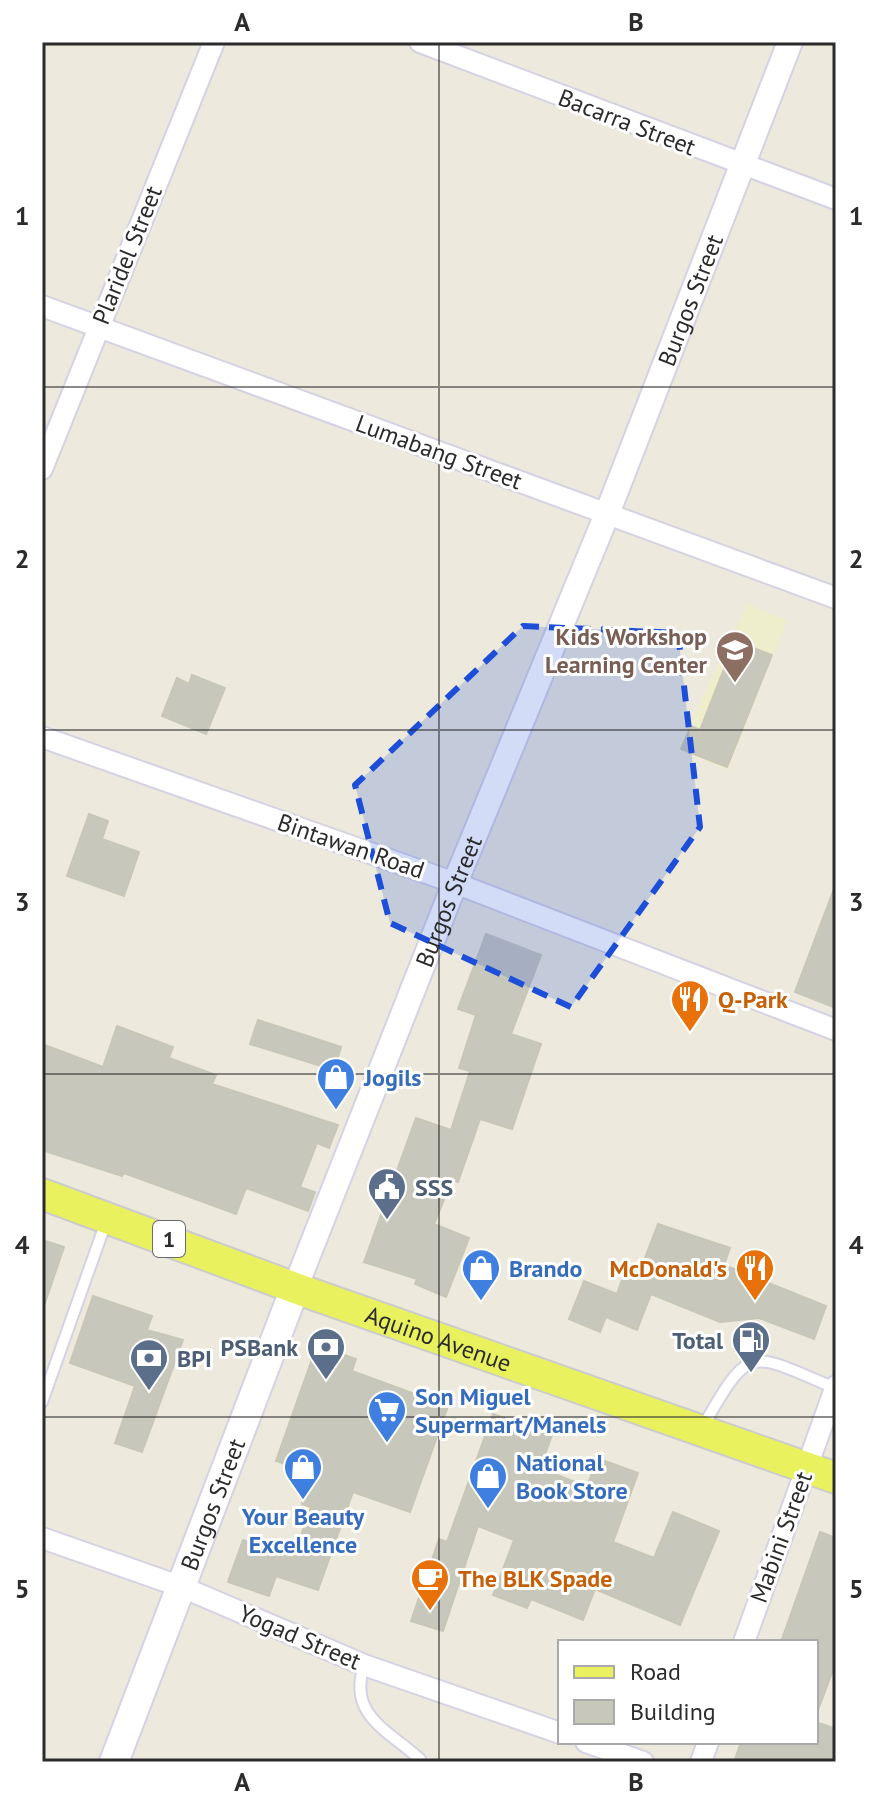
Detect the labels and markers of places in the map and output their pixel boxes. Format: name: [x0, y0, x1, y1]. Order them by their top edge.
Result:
place label: Kids Workshop Learning Center: [545, 621, 708, 680]
school or university icon: Kids Workshop Learning Center: [714, 629, 756, 684]
restaurant icon: Q-Park: [669, 978, 711, 1033]
place label: Q-Park: [718, 984, 788, 1015]
shop icon: Jogils: [315, 1056, 357, 1111]
place label: Jogils: [363, 1062, 421, 1093]
public building icon: SSS: [366, 1166, 408, 1221]
place label: SSS: [415, 1172, 453, 1203]
shop icon: Brando: [460, 1247, 502, 1302]
restaurant icon: McDonald's: [734, 1247, 776, 1302]
place label: Brando: [509, 1253, 583, 1284]
place label: McDonald's: [610, 1253, 727, 1284]
fuel station icon: Total: [730, 1319, 772, 1374]
place label: Total: [672, 1325, 724, 1356]
bank icon: PSBank: [305, 1326, 347, 1381]
place label: PSBank: [221, 1332, 298, 1363]
bank icon: BPI: [128, 1337, 170, 1392]
place label: BPI: [177, 1343, 212, 1374]
place label: Son Miguel Supermart/Manels: [415, 1381, 606, 1440]
supermarket icon: Son Miguel Supermart/Manels: [366, 1389, 408, 1444]
shop icon: Your Beauty Excellence: [282, 1446, 324, 1501]
place label: National Book Store: [516, 1447, 628, 1506]
shop icon: National Book Store: [467, 1455, 509, 1510]
place label: Your Beauty Excellence: [241, 1501, 365, 1560]
cafe icon: The BLK Spade: [409, 1557, 451, 1612]
place label: The BLK Spade: [458, 1563, 612, 1594]

